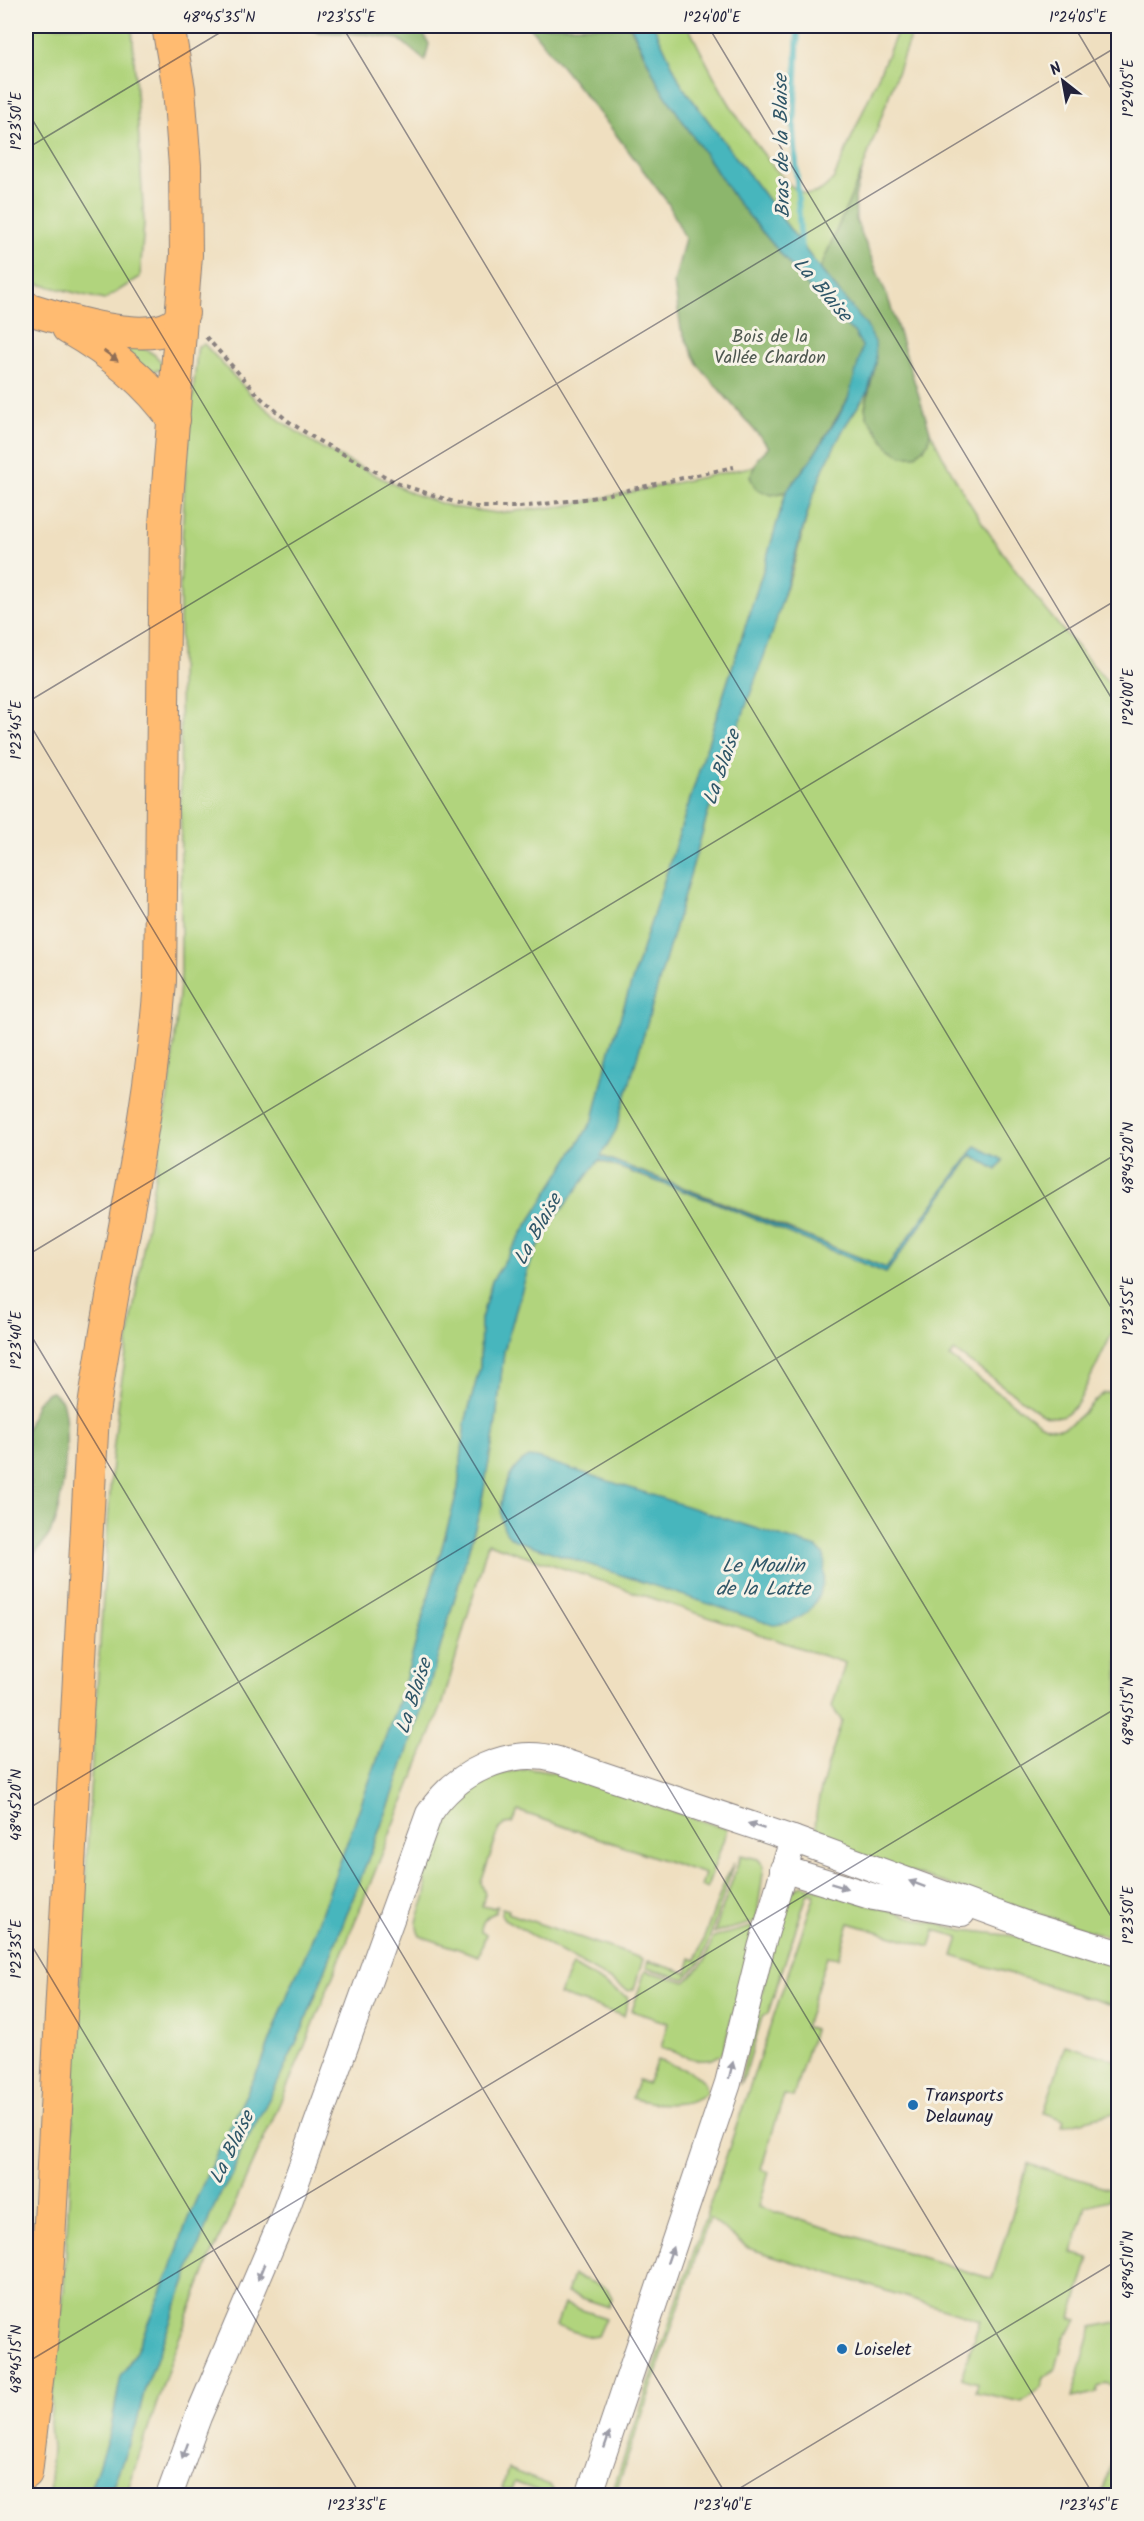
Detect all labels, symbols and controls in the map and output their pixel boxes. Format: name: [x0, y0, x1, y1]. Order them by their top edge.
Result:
text: 48°45'35"N: [183, 6, 255, 30]
text: 1°23'55"E: [316, 6, 377, 30]
text: 1°24'00"E: [683, 6, 742, 30]
text: 1°24'05"E: [1049, 6, 1108, 30]
north arrow: [1033, 51, 1093, 111]
text: N: [1045, 56, 1067, 83]
text: 1°24'05"E: [1117, 58, 1141, 117]
water label: Bras de la Blaise: [766, 72, 800, 218]
text: 1°23'50"E: [5, 91, 29, 150]
water label: La Blaise: [784, 251, 860, 332]
park label: Bois de la Vallée Chardon: [714, 323, 826, 373]
one-way arrow: [104, 349, 119, 361]
text: 1°24'00"E: [1117, 667, 1141, 726]
text: 1°23'45"E: [5, 699, 29, 760]
water label: La Blaise: [695, 724, 751, 810]
text: 48°45'20"N: [1117, 1122, 1141, 1194]
water label: La Blaise: [506, 1187, 573, 1272]
text: 1°23'55"E: [1117, 1275, 1141, 1336]
text: 1°23'40"E: [5, 1309, 29, 1369]
water label: Le Moulin de la Latte: [716, 1551, 812, 1606]
water label: La Blaise: [388, 1653, 443, 1738]
text: 48°45'15"N: [1117, 1677, 1141, 1745]
text: 48°45'20"N: [5, 1769, 29, 1841]
one-way arrow: [747, 1821, 765, 1831]
one-way arrow: [907, 1878, 925, 1888]
one-way arrow: [830, 1882, 848, 1891]
text: 1°23'50"E: [1117, 1885, 1141, 1944]
text: 1°23'35"E: [5, 1918, 29, 1979]
one-way arrow: [726, 2061, 736, 2079]
place label: Transports Delaunay: [925, 2082, 1004, 2132]
marker: Transports Delaunay: [906, 2098, 920, 2112]
water label: La Blaise: [201, 2104, 265, 2190]
text: 48°45'10"N: [1117, 2231, 1141, 2299]
one-way arrow: [665, 2246, 675, 2264]
one-way arrow: [256, 2263, 266, 2281]
text: 48°45'15"N: [5, 2325, 29, 2393]
place label: Loiselet: [854, 2336, 913, 2365]
marker: Loiselet: [835, 2342, 849, 2356]
one-way arrow: [603, 2431, 613, 2449]
one-way arrow: [180, 2442, 189, 2460]
text: 1°23'35"E: [327, 2494, 388, 2518]
text: 1°23'40"E: [694, 2494, 754, 2518]
text: 1°23'45"E: [1059, 2494, 1120, 2518]

